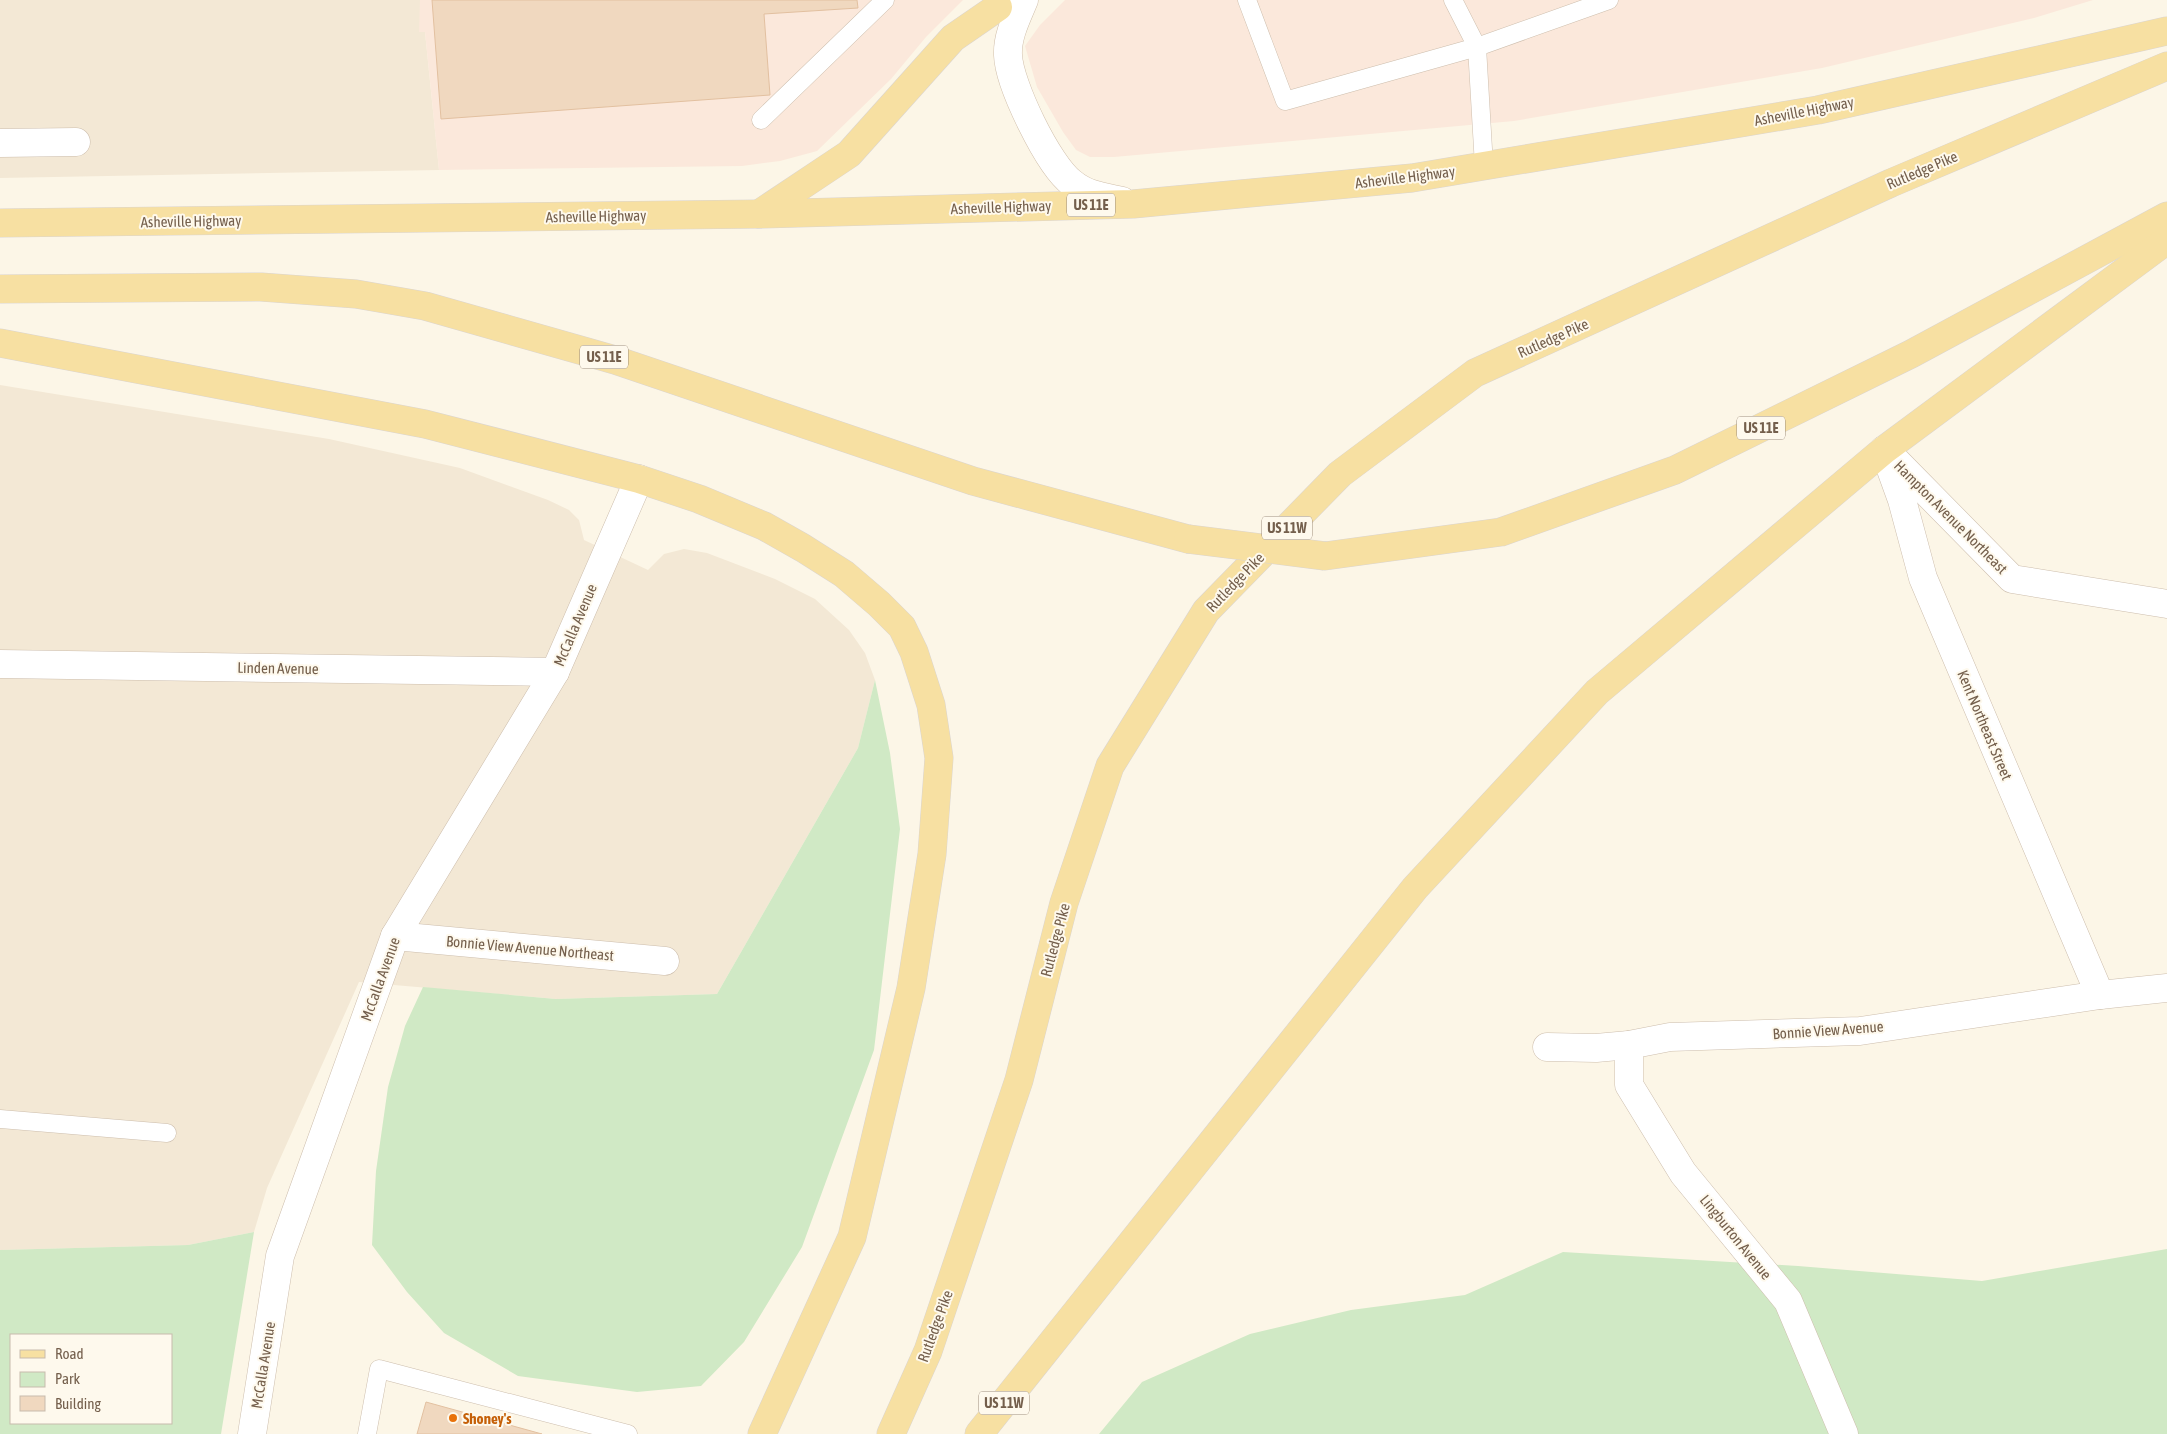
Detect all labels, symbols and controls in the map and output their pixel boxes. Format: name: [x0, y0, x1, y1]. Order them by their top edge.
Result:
street label: Asheville Highway: [1753, 93, 1855, 129]
street label: Rutledge Pike: [1884, 147, 1960, 193]
street label: Asheville Highway: [1354, 162, 1456, 192]
road number: US 11E: [1067, 194, 1115, 216]
street label: Asheville Highway: [950, 197, 1052, 217]
street label: Asheville Highway: [545, 207, 647, 225]
street label: Asheville Highway: [140, 212, 242, 230]
street label: Rutledge Pike: [1515, 315, 1591, 361]
road number: US 11E: [580, 346, 628, 368]
road number: US 11E: [1737, 416, 1785, 439]
street label: Hampton Avenue Northeast: [1891, 457, 2011, 577]
road number: US 11W: [1262, 516, 1312, 540]
street label: Rutledge Pike: [1203, 549, 1267, 615]
street label: McCalla Avenue: [550, 581, 600, 669]
street label: Linden Avenue: [237, 659, 319, 677]
street label: Kent Northeast Street: [1954, 668, 2016, 782]
street label: Rutledge Pike: [1037, 901, 1073, 979]
street label: Bonnie View Avenue Northeast: [445, 932, 615, 964]
street label: McCalla Avenue: [357, 935, 403, 1023]
street label: Bonnie View Avenue: [1772, 1018, 1884, 1042]
street label: Lingburton Avenue: [1697, 1191, 1775, 1283]
street label: Rutledge Pike: [914, 1288, 956, 1364]
street label: McCalla Avenue: [248, 1320, 278, 1410]
legend: [10, 1334, 172, 1424]
text: Road: [55, 1345, 84, 1362]
text: Park: [55, 1370, 80, 1387]
road number: US 11W: [979, 1392, 1029, 1415]
text: Building: [55, 1395, 101, 1412]
place label: Shoney's: [463, 1410, 512, 1427]
marker: Shoney's: [447, 1412, 459, 1424]

